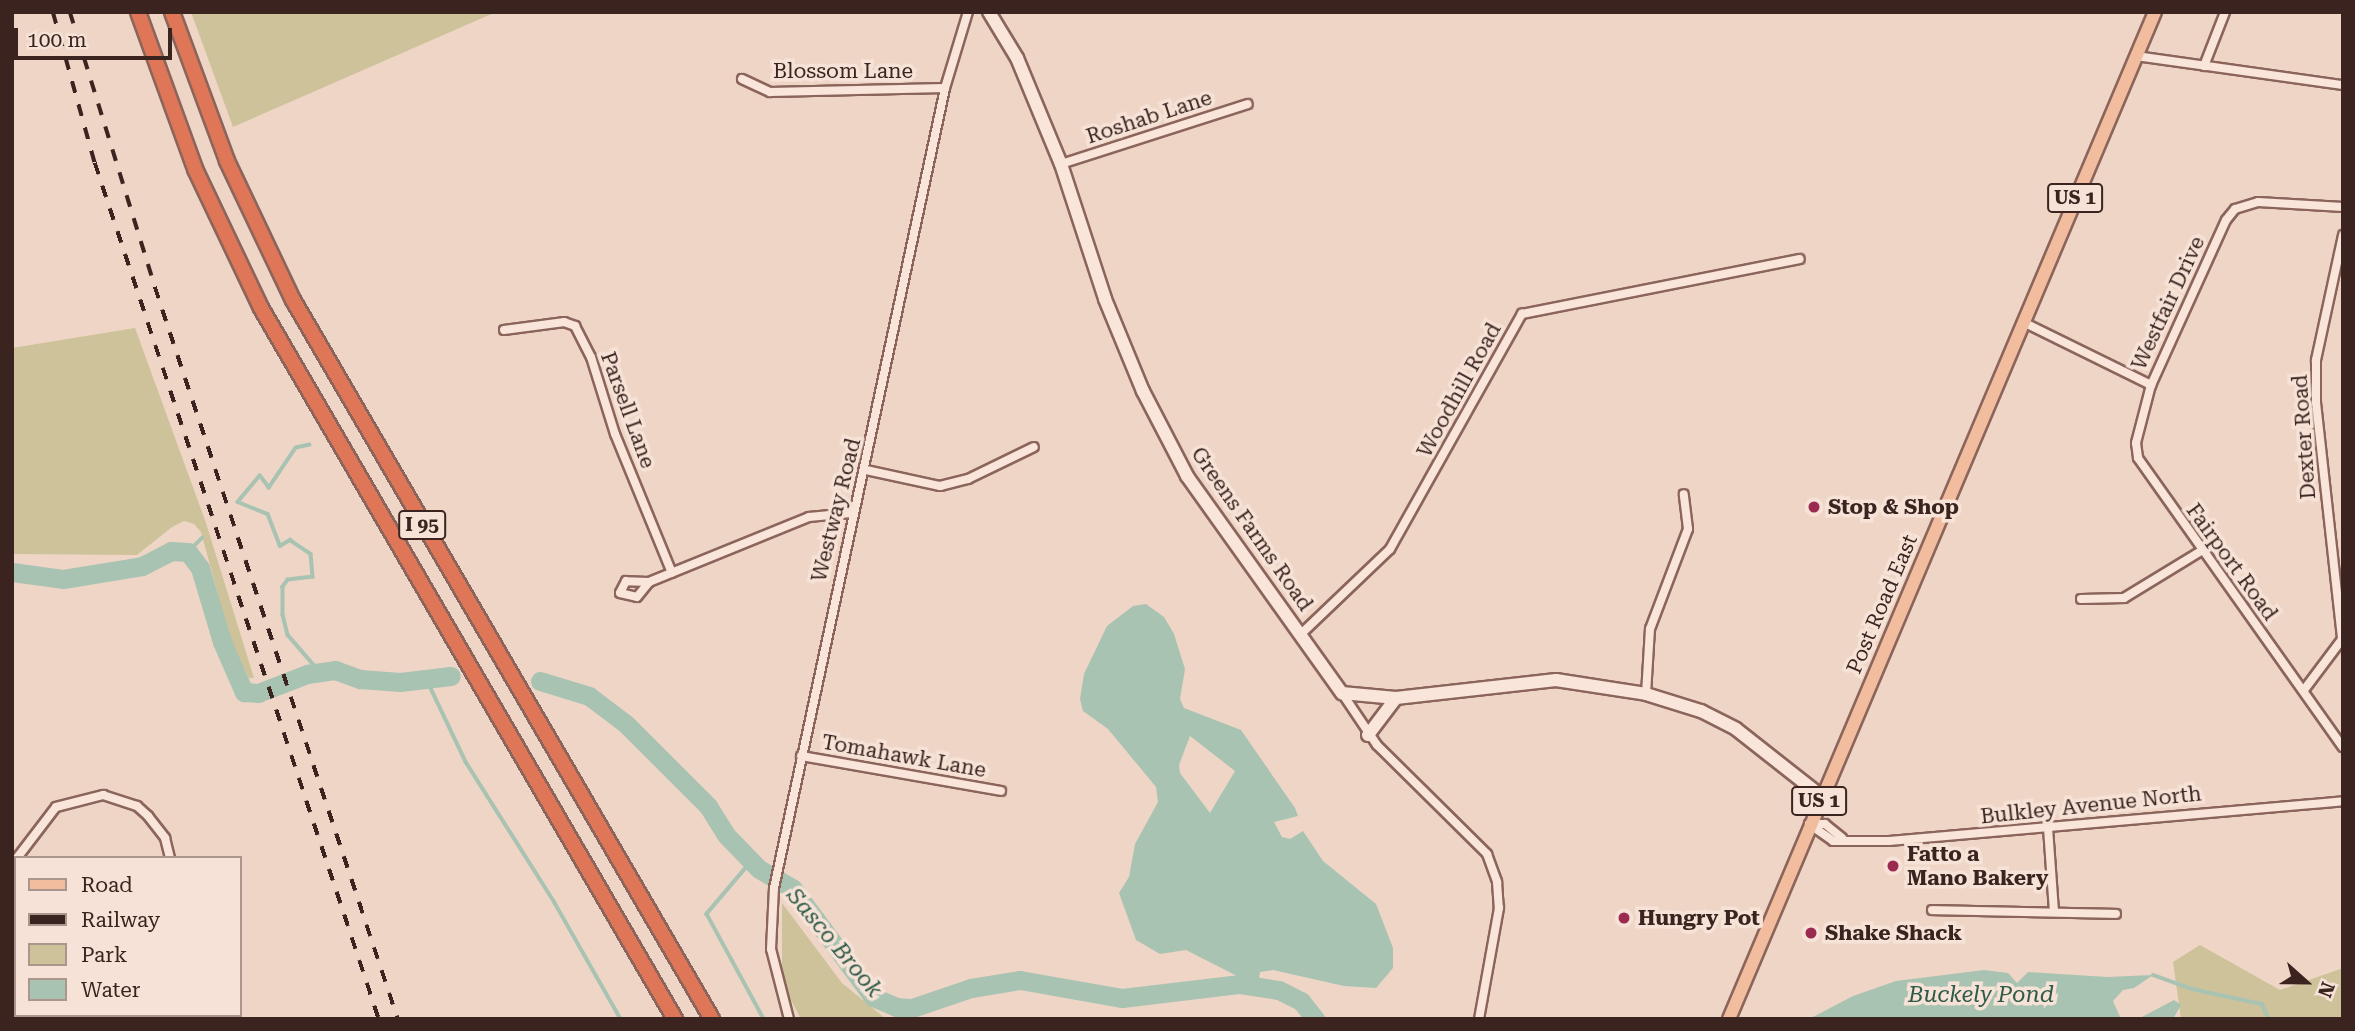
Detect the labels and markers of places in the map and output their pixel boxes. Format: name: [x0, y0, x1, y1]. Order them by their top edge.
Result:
place label: Stop & Shop: [1828, 494, 1959, 520]
marker: Stop & Shop: [1806, 499, 1822, 515]
place label: Fatto a Mano Bakery: [1907, 841, 2048, 891]
marker: Fatto a Mano Bakery: [1885, 858, 1901, 874]
place label: Hungry Pot: [1638, 905, 1760, 931]
marker: Hungry Pot: [1616, 910, 1632, 926]
place label: Shake Shack: [1825, 920, 1962, 946]
marker: Shake Shack: [1803, 925, 1819, 941]

